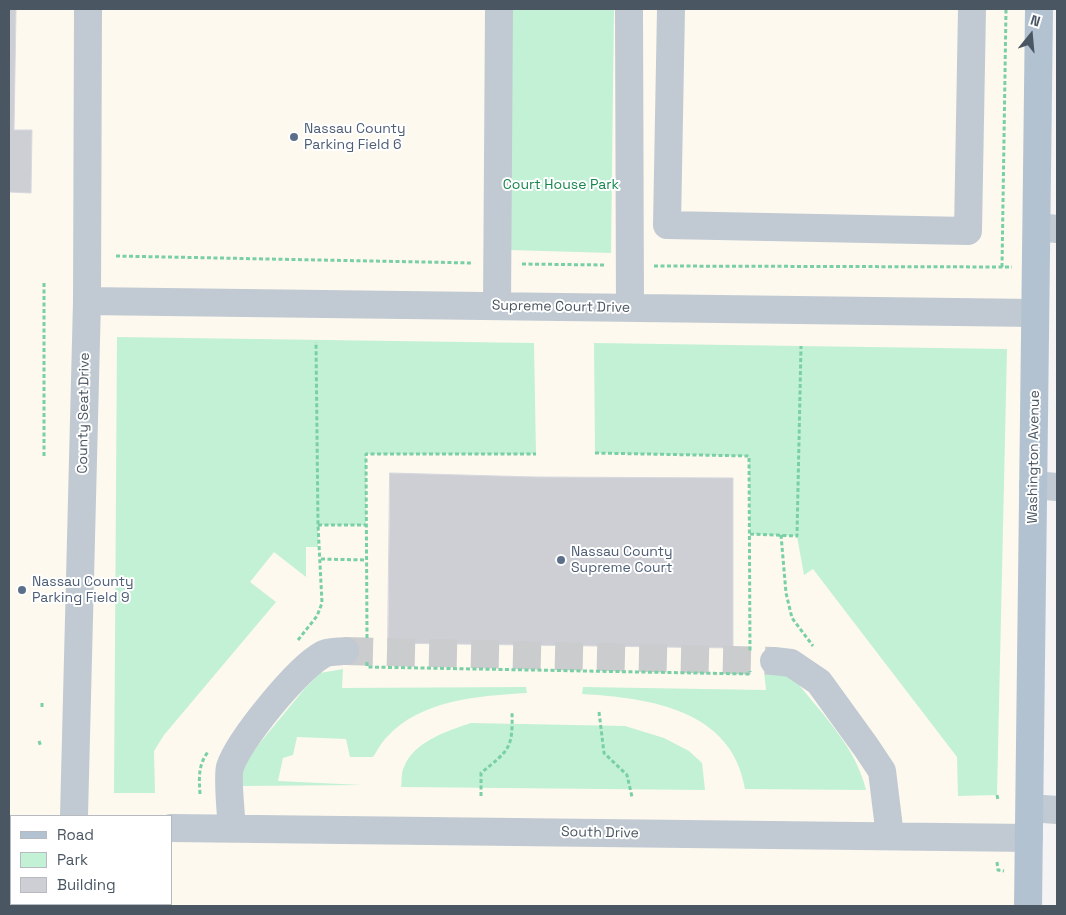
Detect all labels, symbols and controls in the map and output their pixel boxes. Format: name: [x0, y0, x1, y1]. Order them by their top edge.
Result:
north arrow: [1006, 10, 1056, 60]
text: N: [1028, 11, 1042, 31]
place label: Nassau County Parking Field 6: [304, 121, 406, 154]
marker: Nassau County Parking Field 6: [288, 131, 300, 143]
park label: Court House Park: [503, 177, 619, 193]
street label: Supreme Court Drive: [492, 297, 630, 317]
street label: County Seat Drive: [75, 352, 93, 474]
street label: Washington Avenue: [1024, 390, 1044, 524]
place label: Nassau County Supreme Court: [571, 544, 673, 576]
marker: Nassau County Supreme Court: [555, 554, 567, 566]
place label: Nassau County Parking Field 9: [32, 574, 134, 606]
marker: Nassau County Parking Field 9: [16, 584, 28, 596]
legend: [10, 815, 172, 905]
street label: South Drive: [561, 824, 639, 842]
text: Road: [57, 825, 94, 844]
text: Park: [57, 850, 88, 869]
text: Building: [57, 875, 116, 894]

